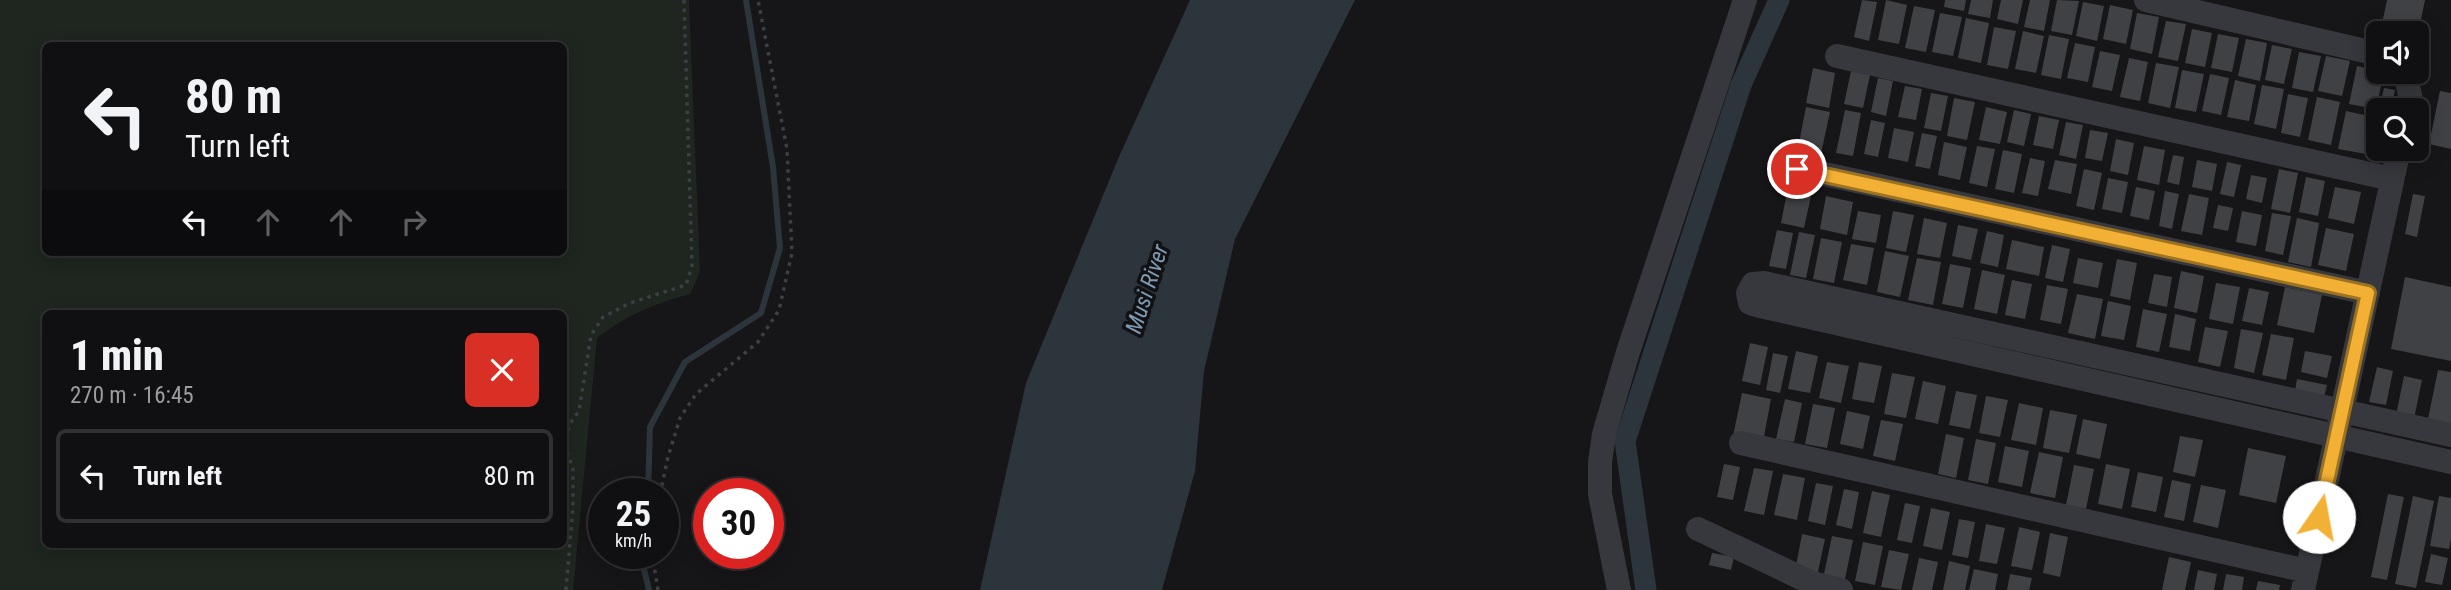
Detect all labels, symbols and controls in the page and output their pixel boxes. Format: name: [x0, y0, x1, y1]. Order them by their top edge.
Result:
map controls: [2366, 21, 2429, 161]
button: sound: [2366, 21, 2429, 84]
text: 80 m: [185, 68, 282, 125]
icon: left: [70, 70, 161, 161]
button: search: [2366, 98, 2429, 161]
text: Turn left: [185, 127, 290, 165]
pin: [1767, 139, 1827, 199]
icon: arrive: [1778, 150, 1816, 188]
icon: left: [176, 203, 214, 241]
icon: ahead: [249, 203, 287, 241]
icon: ahead: [322, 203, 360, 241]
icon: right: [395, 203, 433, 241]
water label: Musi River: [1120, 240, 1174, 337]
text: 1 min: [70, 331, 164, 380]
button: close: [465, 333, 539, 407]
text: 270 m · 16:45: [70, 382, 194, 409]
icon: left: [74, 457, 112, 495]
text: Turn left: [133, 461, 222, 491]
text: 80 m: [484, 461, 535, 491]
speed limit sign: 30: [693, 478, 784, 569]
position arrow: [2282, 480, 2356, 554]
text: 25: [616, 494, 651, 535]
text: km/h: [615, 530, 652, 551]

